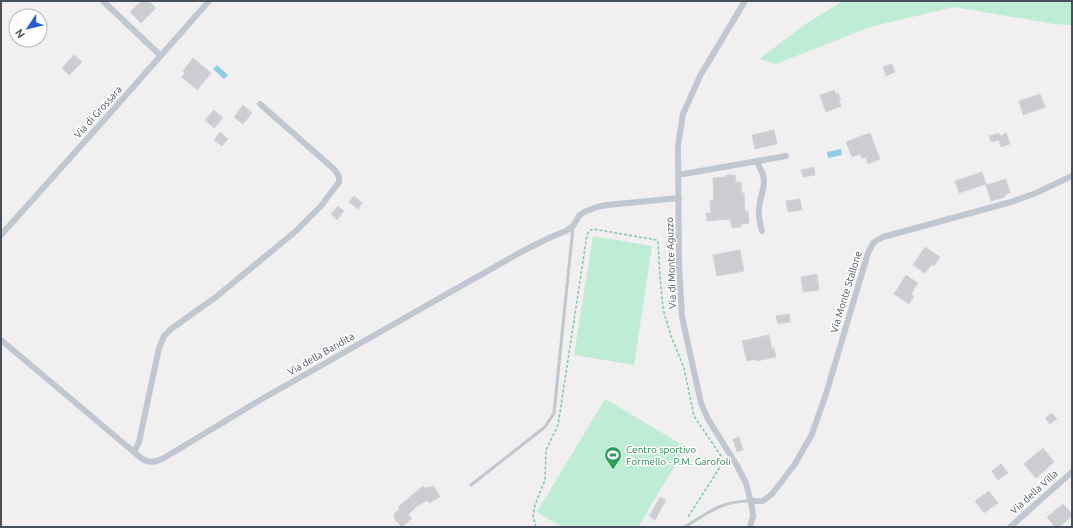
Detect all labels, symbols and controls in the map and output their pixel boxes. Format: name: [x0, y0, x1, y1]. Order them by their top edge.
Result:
north arrow: [8, 8, 48, 48]
text: N: [13, 27, 27, 41]
street label: Via di Grossara: [72, 84, 124, 140]
street label: Via di Monte Aguzzo: [664, 217, 678, 309]
street label: Via Monte Stallone: [828, 250, 864, 334]
street label: Via della Bandita: [286, 330, 356, 378]
place label: Centro sportivo Formello - P.M. Garofoli: [626, 444, 731, 467]
sports icon: Centro sportivo Formello - P.M. Garofoli: [603, 445, 623, 470]
street label: Via della Villa: [1008, 468, 1060, 516]

